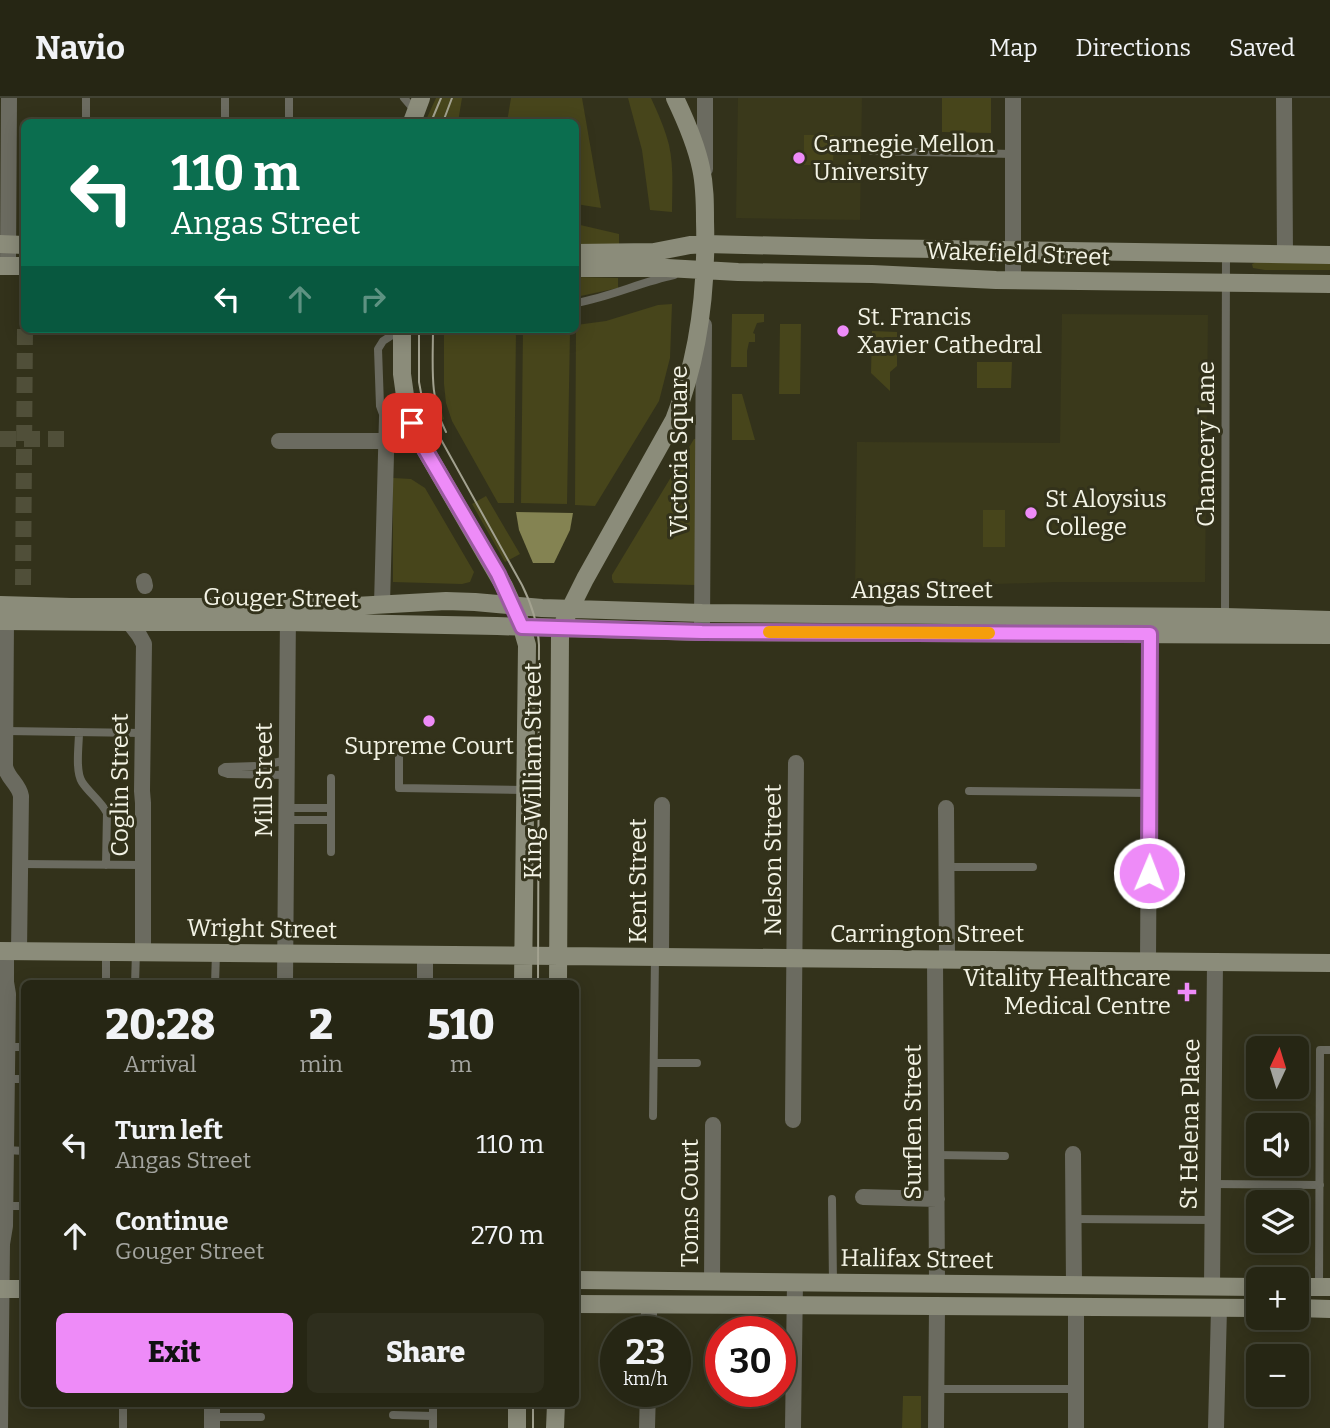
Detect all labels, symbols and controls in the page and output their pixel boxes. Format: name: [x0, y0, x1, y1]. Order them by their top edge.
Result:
text: Navio: [35, 28, 125, 68]
text: Map: [989, 34, 1038, 62]
text: Directions: [1076, 34, 1191, 62]
text: Saved: [1229, 34, 1295, 62]
place label: Carnegie Mellon University: [813, 130, 995, 186]
text: 110 m: [171, 144, 300, 203]
icon: left: [56, 147, 147, 238]
marker: Carnegie Mellon University: [791, 150, 807, 166]
text: Angas Street: [171, 204, 360, 242]
street label: Wakefield Street: [925, 237, 1111, 271]
icon: left: [208, 280, 246, 318]
icon: ahead: [281, 280, 319, 318]
icon: right: [354, 280, 392, 318]
place label: St. Francis Xavier Cathedral: [857, 303, 1042, 359]
marker: St. Francis Xavier Cathedral: [835, 323, 851, 339]
street label: Chancery Lane: [1192, 361, 1220, 527]
street label: Victoria Square: [665, 365, 693, 537]
pin: [382, 393, 442, 453]
icon: arrive: [393, 404, 431, 442]
place label: St Aloysius College: [1045, 485, 1167, 541]
marker: St Aloysius College: [1023, 505, 1039, 521]
street label: Angas Street: [851, 576, 993, 604]
street label: Gouger Street: [203, 583, 359, 613]
street label: King William Street: [519, 662, 547, 880]
street label: Coglin Street: [106, 713, 134, 857]
marker: Supreme Court: [421, 713, 437, 729]
street label: Mill Street: [250, 722, 278, 837]
place label: Supreme Court: [344, 732, 514, 760]
street label: Nelson Street: [759, 784, 787, 936]
street label: Kent Street: [624, 818, 652, 944]
position arrow: [1112, 836, 1186, 910]
street label: Wright Street: [187, 914, 338, 944]
street label: Carrington Street: [830, 920, 1024, 948]
place label: Vitality Healthcare Medical Centre: [963, 964, 1171, 1020]
marker: Vitality Healthcare Medical Centre: [1177, 982, 1197, 1002]
text: 20:28: [105, 1000, 215, 1050]
text: 2: [309, 1000, 333, 1050]
text: 510: [427, 1000, 495, 1050]
north arrow: [1246, 1036, 1309, 1099]
map controls: [1246, 1036, 1309, 1407]
street label: St Helena Place: [1175, 1038, 1205, 1210]
street label: Surflen Street: [899, 1044, 927, 1200]
text: Arrival: [124, 1050, 197, 1078]
text: min: [299, 1050, 343, 1078]
text: m: [450, 1050, 472, 1078]
button: sound: [1246, 1113, 1309, 1176]
text: Turn left: [115, 1115, 223, 1146]
icon: left: [56, 1126, 94, 1164]
text: 110 m: [476, 1129, 544, 1160]
street label: Toms Court: [676, 1138, 704, 1267]
text: Angas Street: [115, 1146, 251, 1174]
button: layers: [1246, 1190, 1309, 1253]
text: Continue: [115, 1206, 229, 1237]
icon: ahead: [56, 1217, 94, 1255]
text: 270 m: [471, 1220, 544, 1251]
text: Gouger Street: [115, 1237, 264, 1265]
street label: Halifax Street: [840, 1244, 994, 1274]
button: +: [1246, 1267, 1309, 1330]
button: Exit: [56, 1313, 293, 1393]
button: Share: [307, 1313, 544, 1393]
speed limit sign: 30: [705, 1316, 796, 1407]
text: 23: [626, 1331, 665, 1373]
button: −: [1246, 1344, 1309, 1407]
text: km/h: [623, 1368, 668, 1390]

